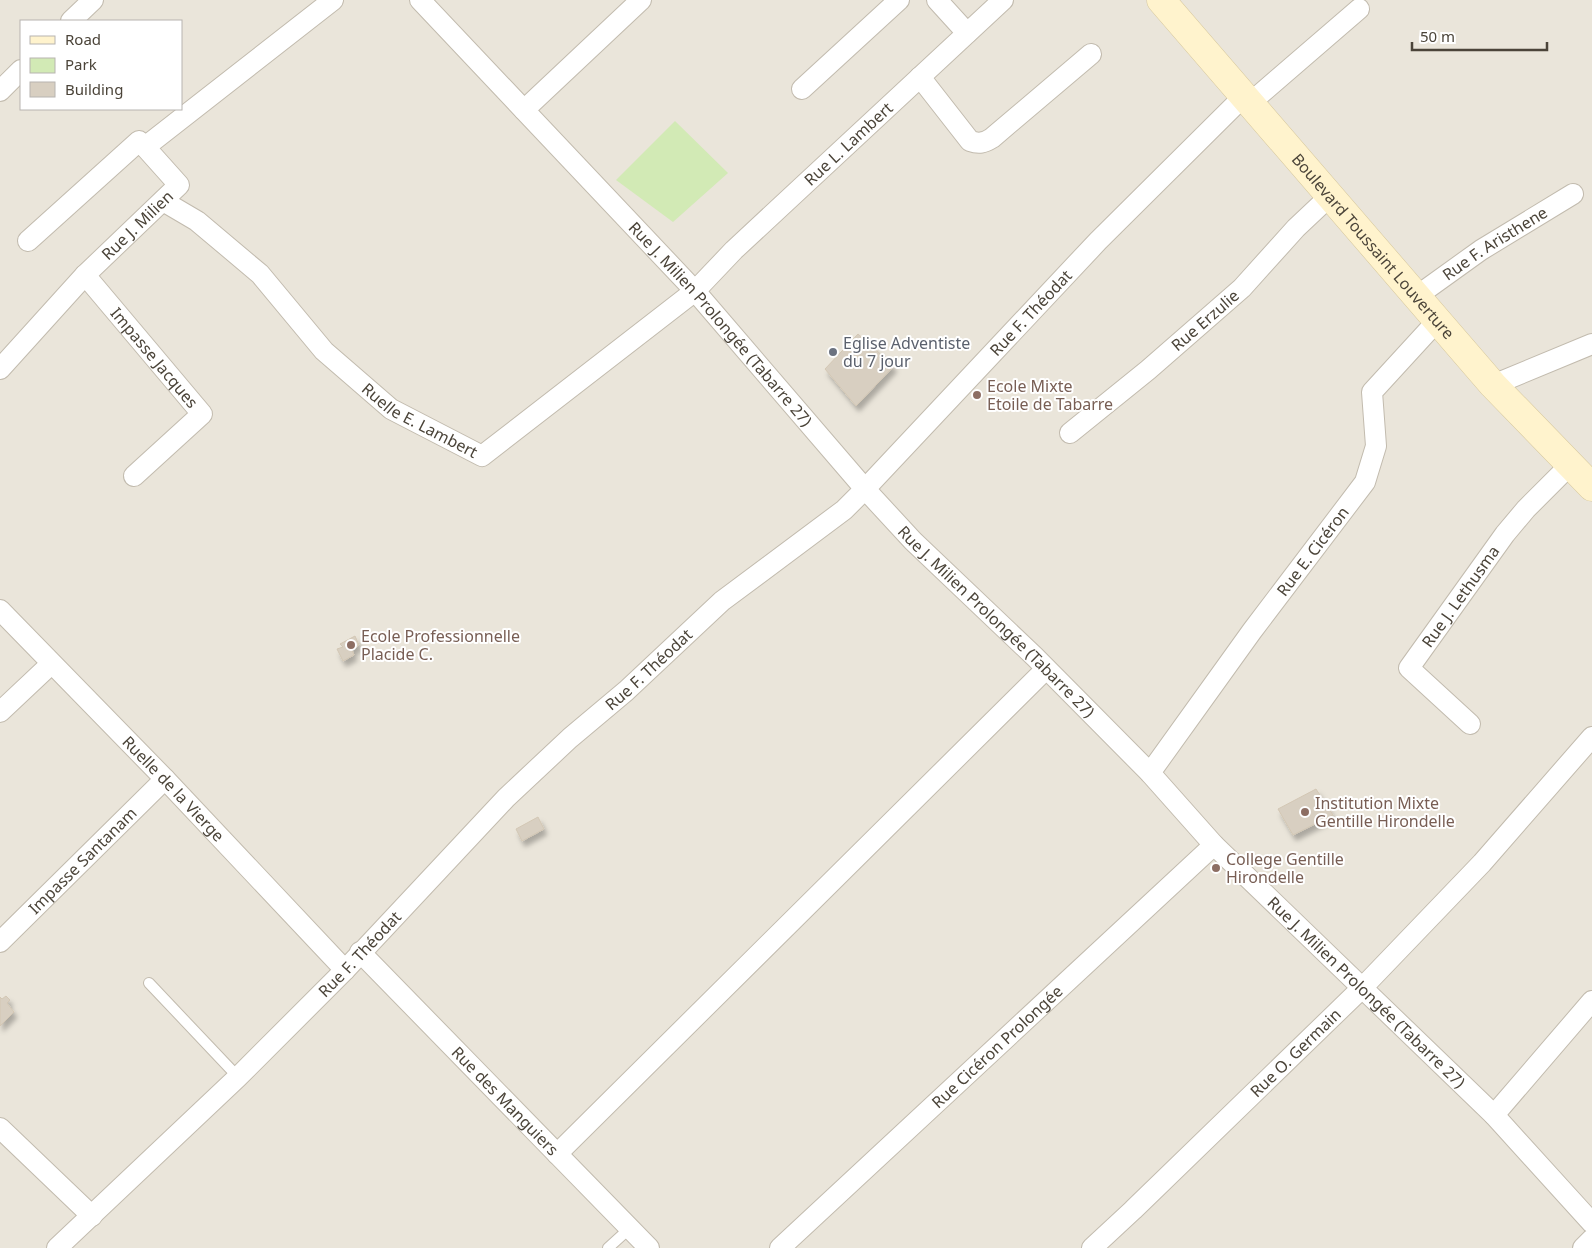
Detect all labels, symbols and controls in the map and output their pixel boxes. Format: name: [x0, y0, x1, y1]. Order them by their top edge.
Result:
legend: [20, 20, 182, 110]
scale bar: [1412, 20, 1547, 52]
text: 50 m: [1420, 26, 1455, 46]
text: Road: [65, 29, 101, 49]
text: Park: [65, 54, 97, 74]
text: Building: [65, 79, 123, 99]
street label: Rue L. Lambert: [799, 97, 898, 190]
street label: Boulevard Toussaint Louverture: [1287, 149, 1460, 344]
street label: Rue J. Milien: [96, 185, 178, 265]
street label: Rue F. Aristhene: [1438, 201, 1551, 285]
street label: Rue J. Milien Prolongée (Tabarre 27): [624, 217, 818, 431]
street label: Rue F. Théodat: [985, 265, 1077, 361]
street label: Rue Erzulie: [1166, 285, 1244, 356]
street label: Impasse Jacques: [106, 303, 203, 413]
place label: Eglise Adventiste du 7 jour: [843, 332, 970, 372]
marker: Eglise Adventiste du 7 jour: [827, 346, 839, 358]
place label: Ecole Mixte Etoile de Tabarre: [987, 375, 1113, 415]
street label: Ruelle E. Lambert: [357, 378, 482, 463]
marker: Ecole Mixte Etoile de Tabarre: [971, 389, 983, 401]
street label: Rue E. Cicéron: [1271, 502, 1354, 601]
street label: Rue J. Milien Prolongée (Tabarre 27): [893, 521, 1100, 722]
street label: Rue J. Lethusma: [1416, 541, 1504, 652]
street label: Rue F. Théodat: [600, 623, 697, 715]
place label: Ecole Professionnelle Placide C.: [361, 625, 520, 665]
marker: Ecole Professionnelle Placide C.: [345, 639, 357, 651]
street label: Ruelle de la Vierge: [118, 731, 229, 846]
place label: Institution Mixte Gentille Hirondelle: [1315, 792, 1455, 832]
street label: Impasse Santanam: [24, 802, 141, 919]
marker: Institution Mixte Gentille Hirondelle: [1299, 806, 1311, 818]
place label: College Gentille Hirondelle: [1226, 848, 1344, 888]
marker: College Gentille Hirondelle: [1210, 862, 1222, 874]
street label: Rue J. Milien Prolongée (Tabarre 27): [1263, 892, 1470, 1093]
street label: Rue F. Théodat: [313, 906, 406, 1002]
street label: Rue Cicéron Prolongée: [927, 980, 1067, 1113]
street label: Rue O. Germain: [1245, 1003, 1346, 1102]
street label: Rue des Manguiers: [447, 1042, 564, 1160]

